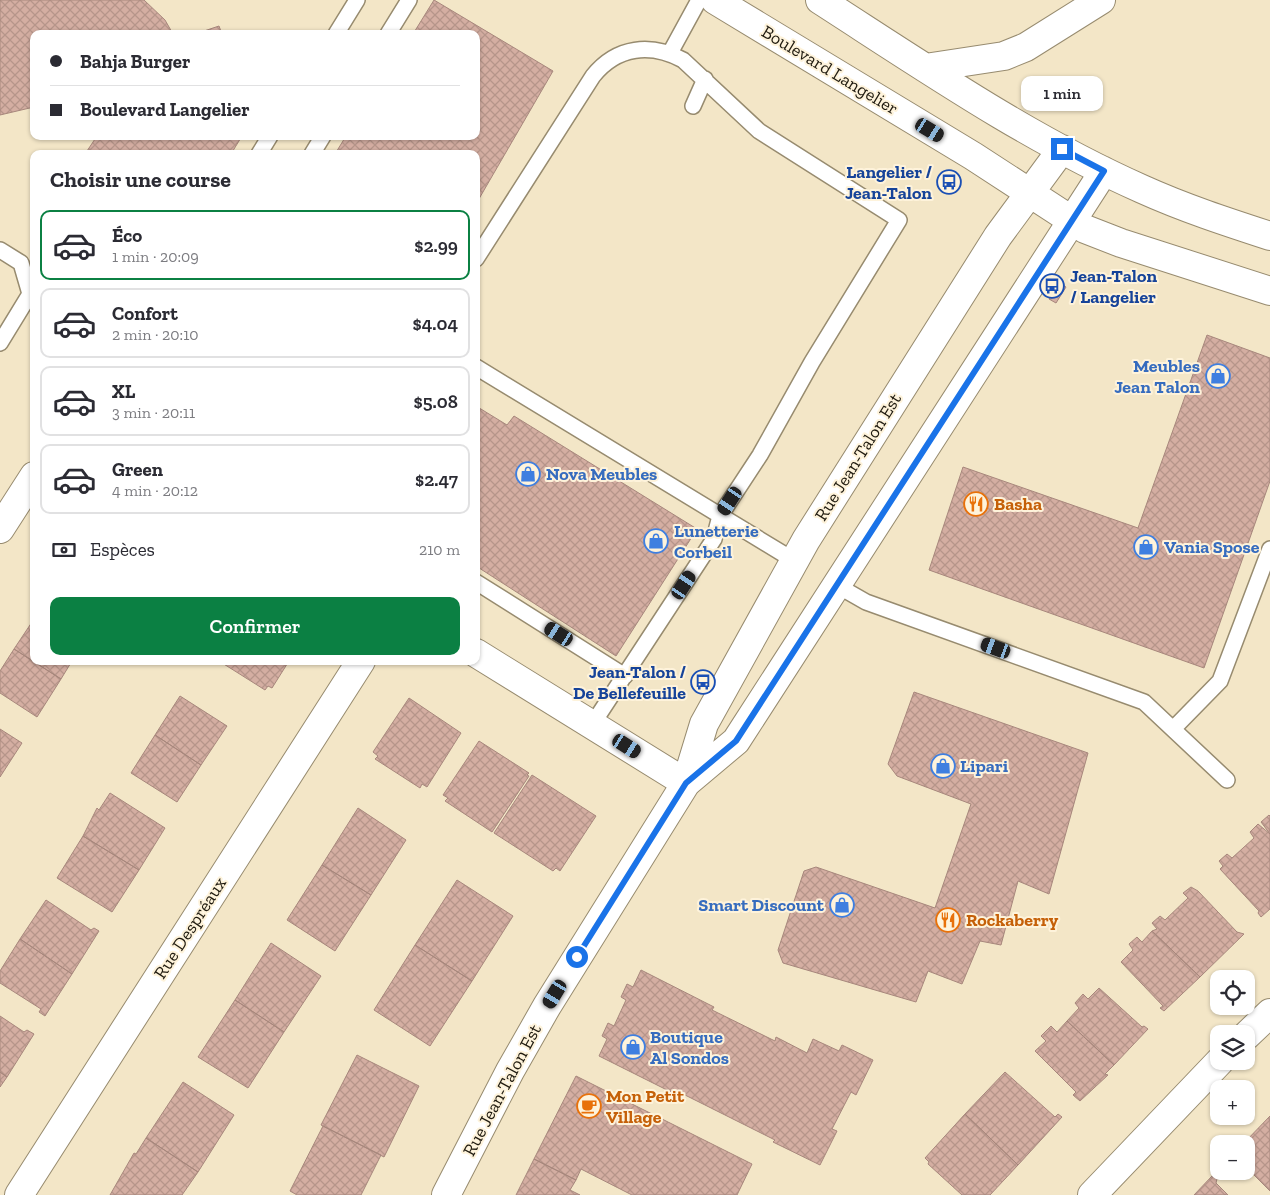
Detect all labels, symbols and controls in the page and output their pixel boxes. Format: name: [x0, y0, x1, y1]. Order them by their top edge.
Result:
street label: Boulevard Langelier: [758, 21, 902, 119]
text: Bahja Burger: [80, 50, 190, 73]
callout: 1 min: [1021, 76, 1103, 112]
text: 1 min: [1043, 84, 1081, 103]
text: Boulevard Langelier: [80, 98, 250, 121]
car: [913, 116, 946, 144]
route end: [1051, 138, 1073, 160]
place label: Langelier / Jean-Talon: [845, 161, 932, 204]
text: Choisir une course: [50, 166, 231, 193]
bus stop icon: Langelier / Jean-Talon: [936, 169, 962, 195]
icon: car: [52, 223, 97, 268]
text: Éco: [112, 224, 142, 247]
text: $2.99: [414, 234, 458, 257]
text: 1 min · 20:09: [112, 247, 199, 266]
place label: Jean-Talon / Langelier: [1070, 265, 1157, 308]
bus stop icon: Jean-Talon / Langelier: [1039, 273, 1065, 299]
icon: car: [52, 301, 97, 346]
text: Confort: [112, 302, 178, 325]
text: $4.04: [412, 312, 458, 335]
text: 2 min · 20:10: [112, 325, 199, 344]
place label: Meubles Jean Talon: [1114, 355, 1200, 398]
shop icon: Meubles Jean Talon: [1205, 363, 1231, 389]
icon: car: [52, 379, 97, 424]
text: XL: [112, 380, 135, 403]
street label: Rue Jean-Talon Est: [810, 389, 906, 525]
text: $5.08: [414, 390, 458, 413]
text: 3 min · 20:11: [112, 403, 195, 422]
icon: car: [52, 457, 97, 502]
text: Green: [112, 458, 163, 481]
shop icon: Nova Meubles: [515, 461, 541, 487]
place label: Nova Meubles: [546, 463, 657, 485]
text: $2.47: [415, 468, 458, 491]
text: 4 min · 20:12: [112, 481, 198, 500]
car: [715, 484, 744, 518]
restaurant icon: Basha: [963, 491, 989, 517]
place label: Basha: [994, 493, 1042, 515]
place label: Lunetterie Corbeil: [674, 520, 759, 563]
shop icon: Lunetterie Corbeil: [643, 528, 669, 554]
shop icon: Vania Spose: [1133, 534, 1159, 560]
icon: cash: [50, 536, 78, 564]
place label: Vania Spose: [1164, 536, 1260, 558]
text: Espèces: [90, 538, 155, 561]
text: 210 m: [419, 540, 460, 559]
car: [669, 568, 698, 602]
button: Confirmer: [50, 597, 460, 655]
car: [542, 620, 575, 648]
car: [979, 636, 1012, 660]
place label: Jean-Talon / De Bellefeuille: [573, 661, 686, 704]
bus stop icon: Jean-Talon / De Bellefeuille: [690, 669, 716, 695]
car: [610, 732, 643, 760]
shop icon: Lipari: [930, 753, 956, 779]
place label: Lipari: [960, 755, 1009, 777]
street label: Rue Despréaux: [149, 873, 231, 983]
shop icon: Smart Discount: [829, 892, 855, 918]
place label: Smart Discount: [698, 894, 825, 916]
restaurant icon: Rockaberry: [935, 907, 961, 933]
place label: Rockaberry: [966, 909, 1059, 931]
route start: [566, 946, 588, 968]
map controls: [1210, 970, 1255, 1180]
button: locate: [1210, 970, 1255, 1015]
car: [540, 977, 569, 1011]
street label: Rue Jean-Talon Est: [458, 1020, 546, 1160]
button: layers: [1210, 1025, 1255, 1070]
place label: Boutique Al Sondos: [650, 1026, 729, 1069]
shop icon: Boutique Al Sondos: [620, 1034, 646, 1060]
button: +: [1210, 1080, 1255, 1125]
place label: Mon Petit Village: [606, 1085, 685, 1128]
cafe icon: Mon Petit Village: [576, 1093, 602, 1119]
button: −: [1210, 1135, 1255, 1180]

